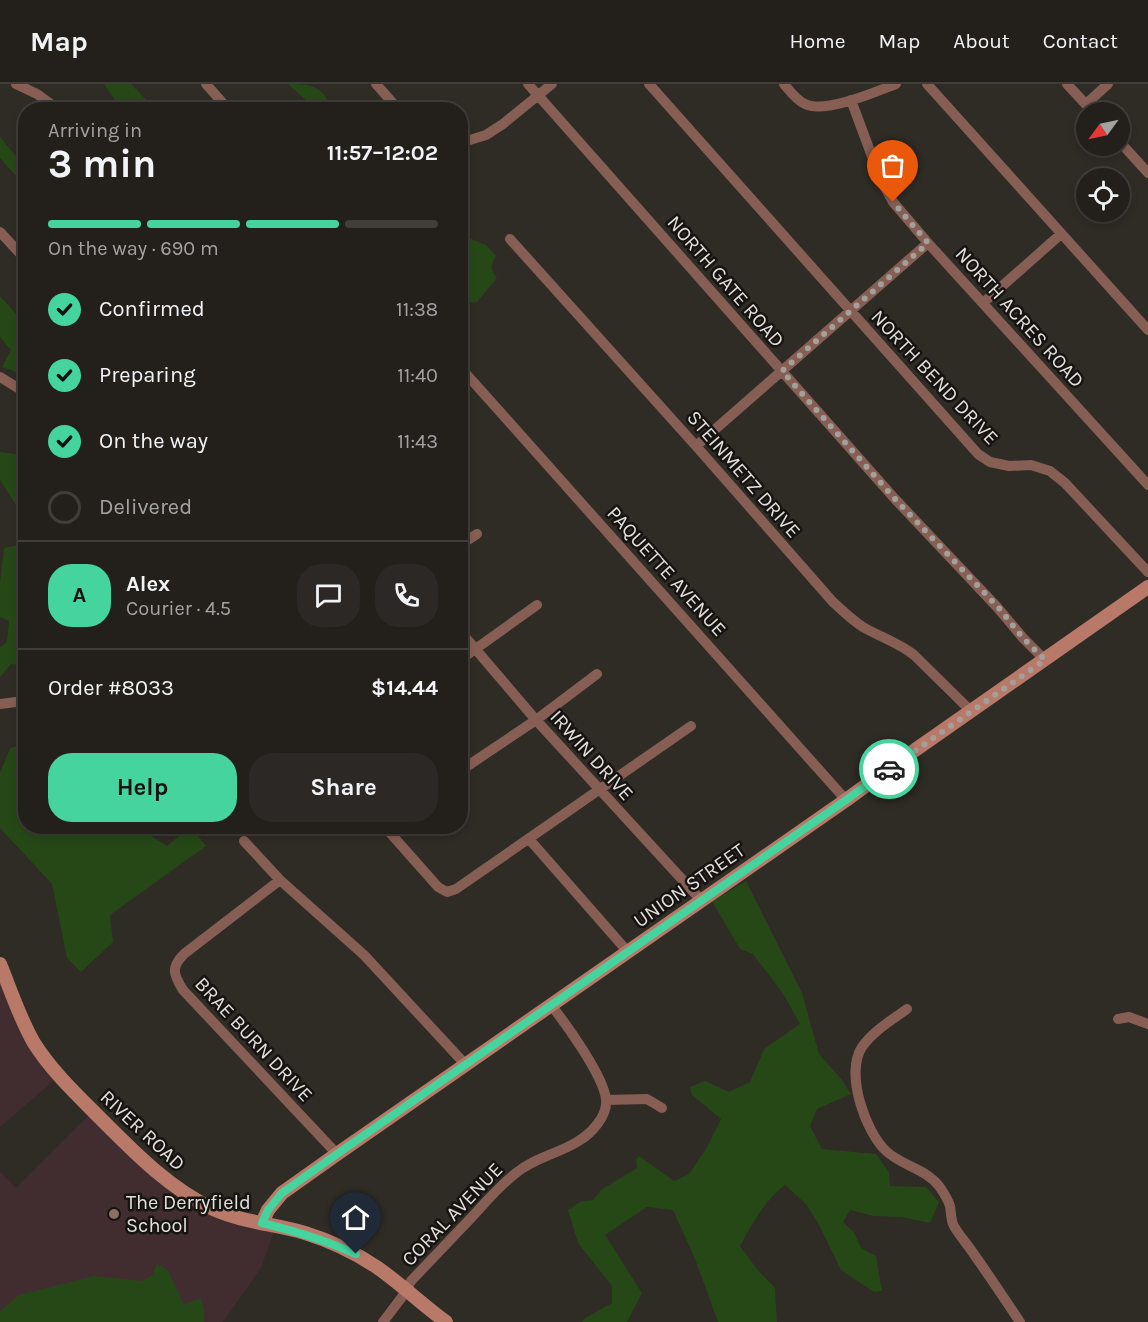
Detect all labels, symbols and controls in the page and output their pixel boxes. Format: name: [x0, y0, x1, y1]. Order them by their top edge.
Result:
text: Map: [30, 25, 88, 58]
text: Home: [790, 29, 846, 53]
text: Map: [879, 29, 920, 53]
text: About: [953, 29, 1010, 53]
text: Contact: [1043, 29, 1118, 53]
north arrow: [1076, 102, 1130, 156]
map controls: [1076, 102, 1130, 222]
text: Arriving in: [48, 119, 142, 142]
text: 11:57–12:02: [327, 140, 438, 166]
pin: [867, 140, 918, 202]
text: 3 min: [48, 141, 156, 187]
icon: bag: [876, 149, 909, 182]
button: locate: [1076, 168, 1130, 222]
street label: NORTH GATE ROAD: [662, 211, 789, 352]
text: On the way · 690 m: [48, 237, 219, 260]
street label: NORTH ACRES ROAD: [951, 242, 1089, 392]
icon: check: [48, 293, 81, 326]
text: Confirmed: [99, 296, 205, 322]
text: 11:38: [396, 298, 438, 321]
street label: NORTH BEND DRIVE: [866, 305, 1003, 449]
icon: check: [48, 359, 81, 392]
text: Preparing: [99, 362, 196, 388]
text: 11:40: [397, 364, 438, 387]
street label: STEINMETZ DRIVE: [682, 406, 805, 543]
icon: check: [48, 425, 81, 458]
text: On the way: [99, 428, 208, 454]
text: 11:43: [397, 430, 438, 453]
text: Delivered: [99, 494, 192, 520]
street label: PAQUETTE AVENUE: [602, 502, 731, 641]
button: chat: [297, 564, 360, 627]
button: phone: [375, 564, 438, 627]
text: Alex: [126, 571, 170, 597]
text: A: [73, 582, 86, 608]
text: Courier · 4.5: [126, 597, 231, 620]
text: Order #8033: [48, 675, 174, 701]
text: $14.44: [371, 675, 438, 701]
street label: IRWIN DRIVE: [545, 706, 638, 805]
courier: [859, 739, 919, 799]
button: Help: [48, 753, 237, 822]
button: Share: [249, 753, 438, 822]
icon: car: [873, 753, 906, 786]
street label: UNION STREET: [629, 839, 749, 932]
street label: BRAE BURN DRIVE: [190, 972, 317, 1106]
street label: RIVER ROAD: [96, 1085, 190, 1175]
street label: CORAL AVENUE: [397, 1158, 507, 1271]
place label: The Derryfield School: [126, 1191, 251, 1237]
pin: [330, 1192, 381, 1254]
icon: home: [339, 1201, 372, 1234]
marker: The Derryfield School: [107, 1207, 121, 1221]

